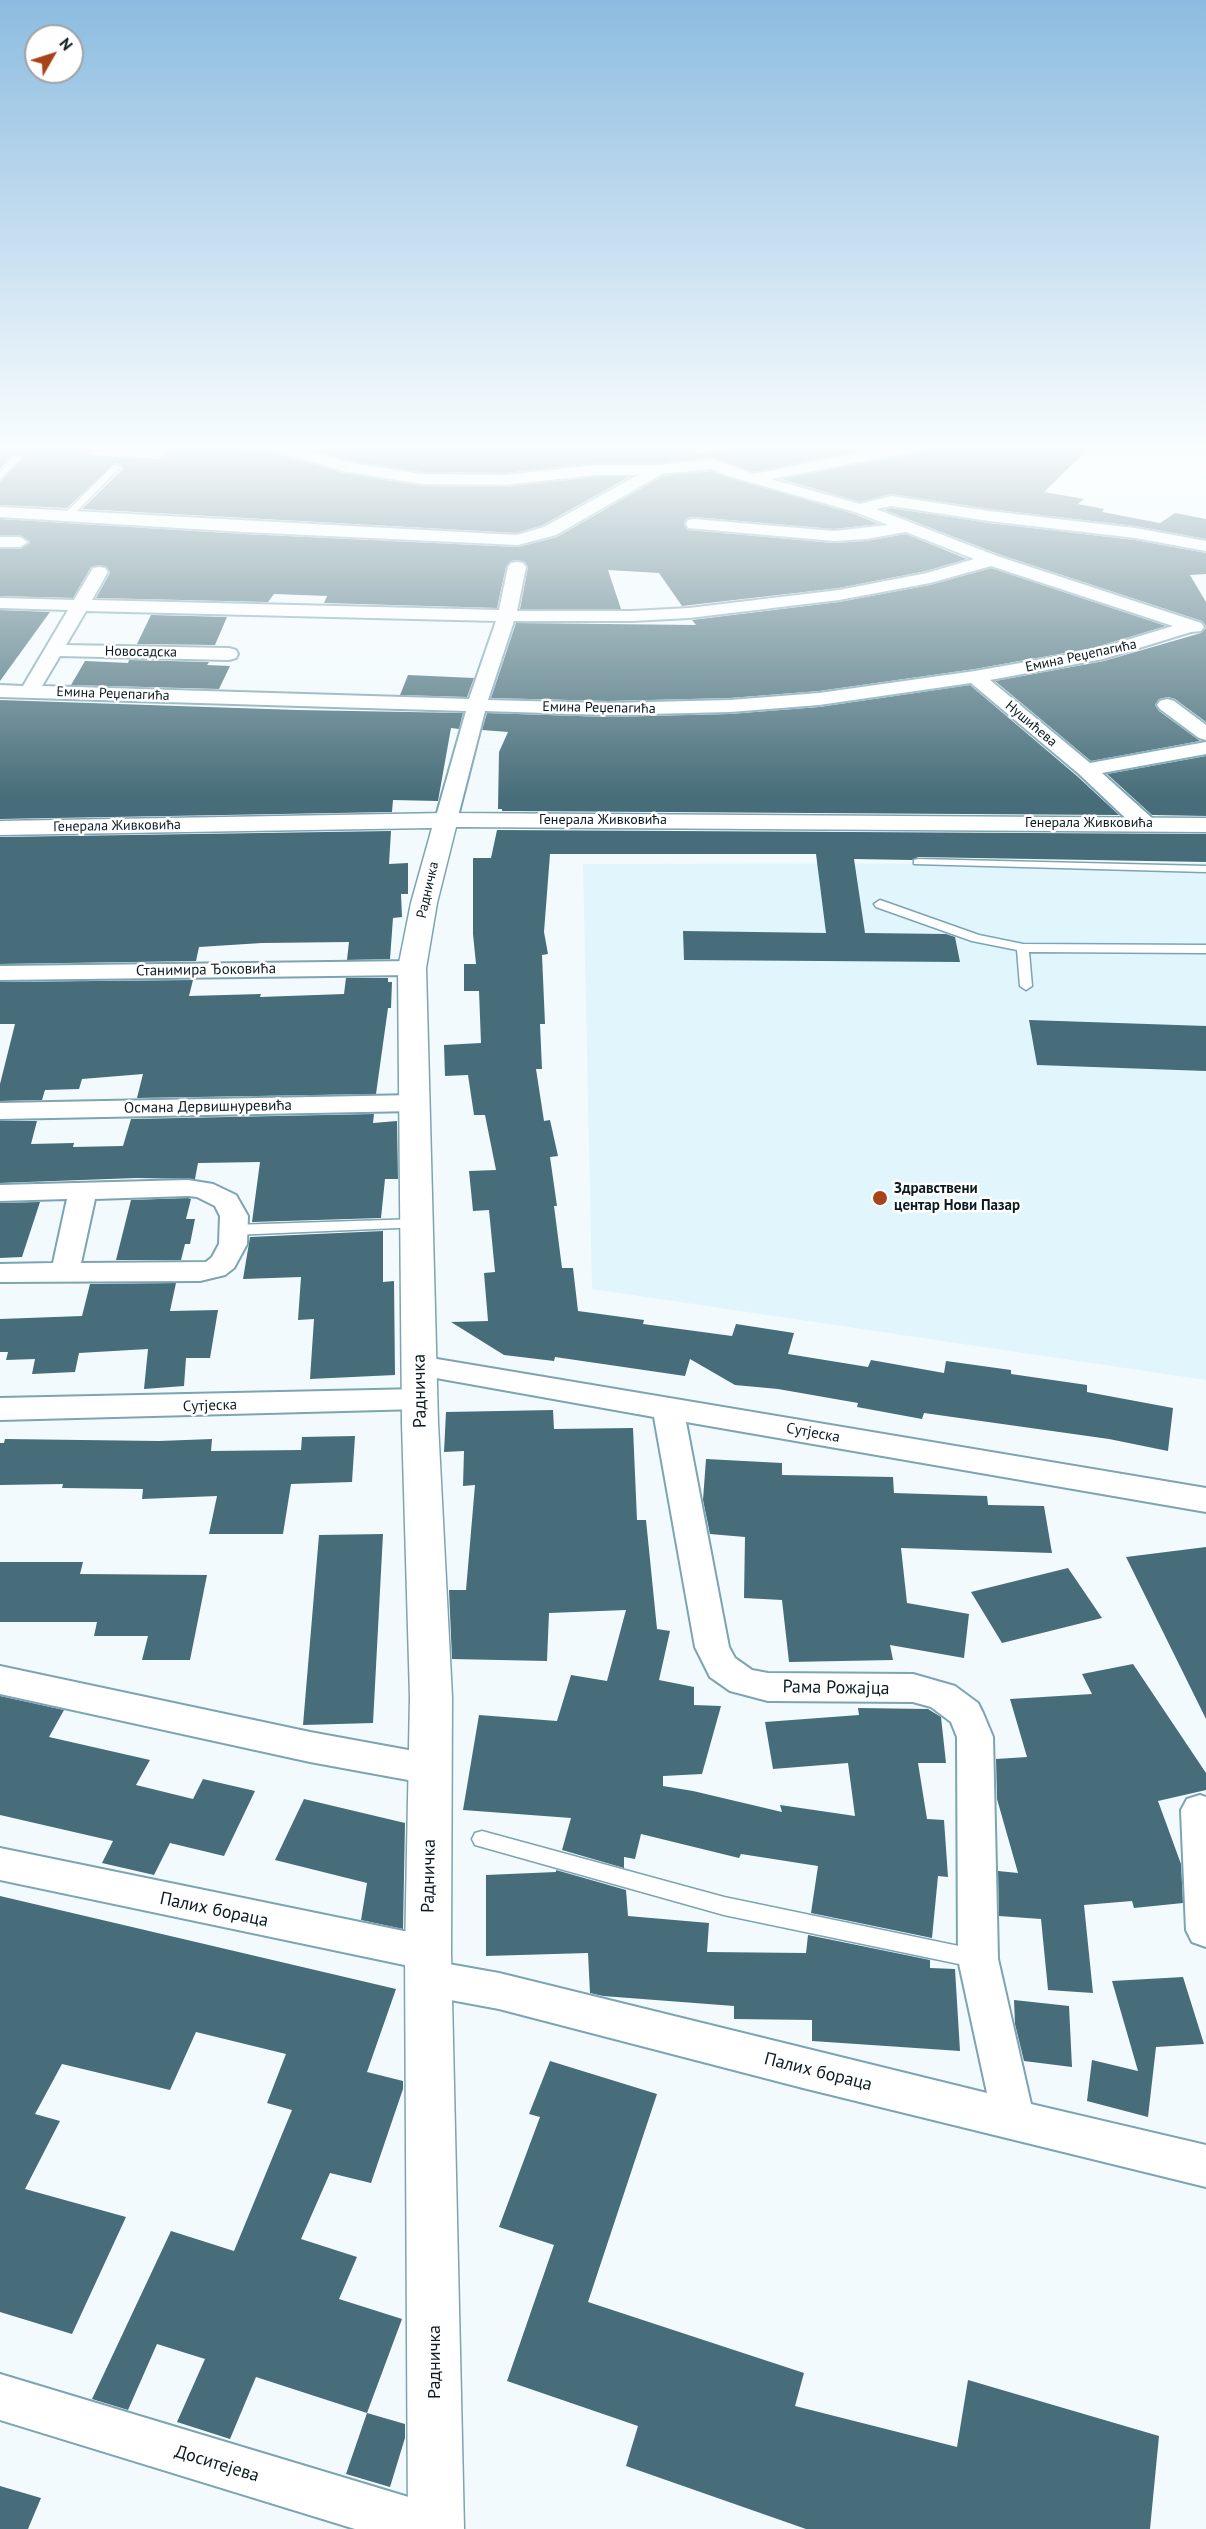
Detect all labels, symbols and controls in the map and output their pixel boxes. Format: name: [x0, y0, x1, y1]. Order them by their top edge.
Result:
north arrow: [24, 24, 84, 84]
text: N: [55, 34, 78, 54]
street label: Емина Реџепагића: [1024, 636, 1138, 676]
street label: Новосадска: [105, 643, 177, 661]
street label: Емина Реџепагића: [56, 684, 170, 704]
street label: Нушићева: [1002, 697, 1060, 751]
street label: Емина Реџепагића: [542, 699, 656, 717]
street label: Генерала Живковића: [539, 812, 667, 828]
street label: Генерала Живковића: [1025, 815, 1153, 831]
street label: Генерала Живковића: [53, 816, 181, 836]
street label: Радничка: [413, 860, 443, 920]
street label: Станимира Ђоковића: [136, 960, 276, 980]
street label: Османа Дервишнуревића: [124, 1097, 292, 1117]
place label: Здравствени центар Нови Пазар: [894, 1180, 1020, 1215]
marker: Здравствени центар Нови Пазар: [871, 1189, 889, 1207]
street label: Радничка: [409, 1354, 431, 1428]
street label: Сутјеска: [183, 1396, 237, 1416]
street label: Сутјеска: [785, 1419, 841, 1447]
street label: Рама Рожајца: [782, 1676, 890, 1700]
street label: Радничка: [418, 1839, 440, 1913]
street label: Палих бораца: [158, 1888, 270, 1932]
street label: Палих бораца: [762, 2048, 874, 2096]
street label: Радничка: [424, 2325, 446, 2399]
street label: Доситејева: [172, 2441, 262, 2487]

